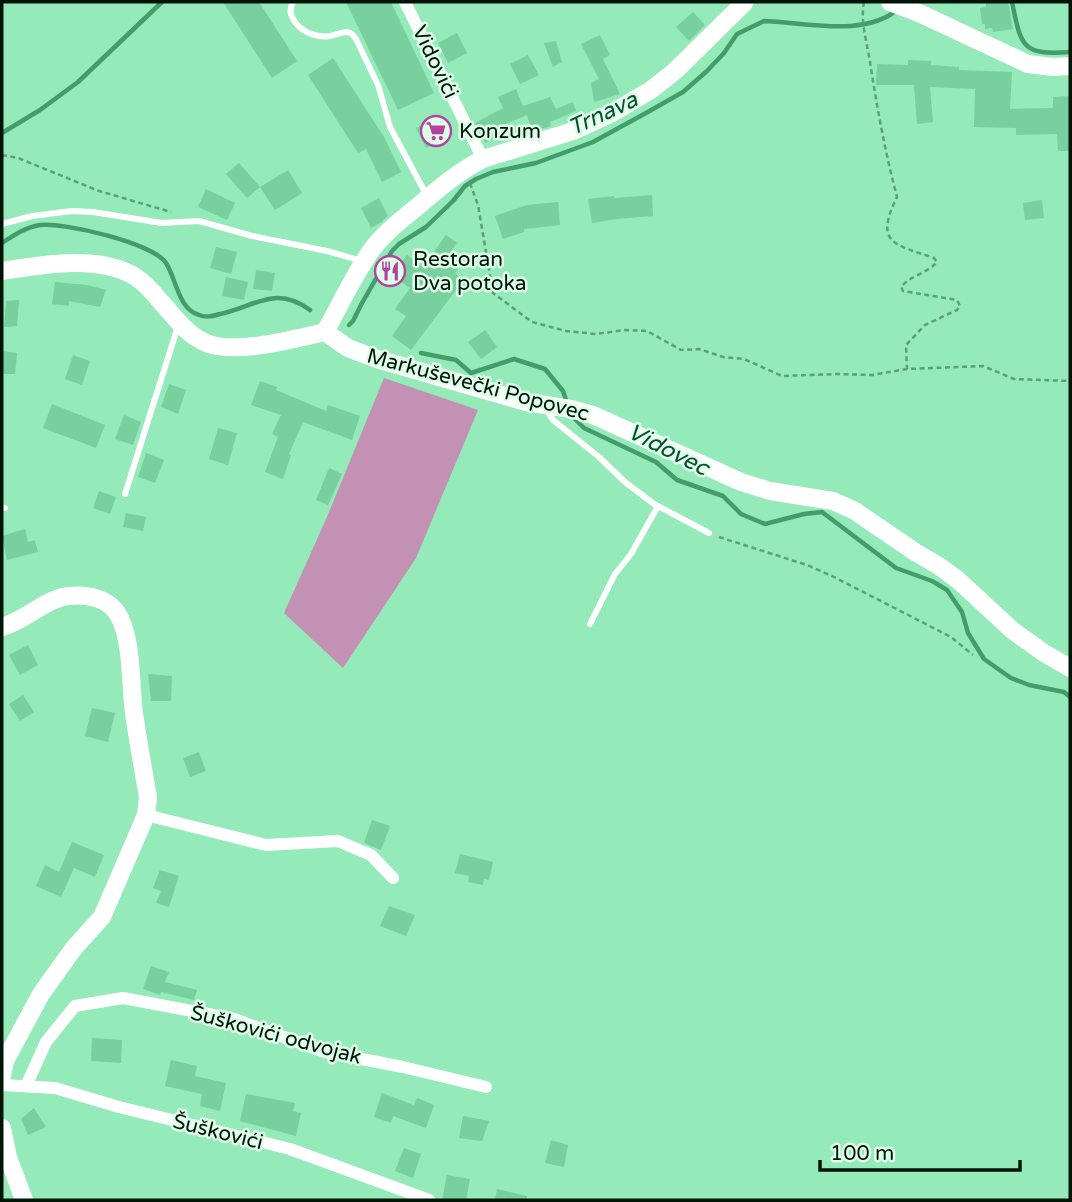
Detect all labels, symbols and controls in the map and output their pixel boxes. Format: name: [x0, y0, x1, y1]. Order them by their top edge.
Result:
street label: Vidovići: [407, 21, 463, 103]
water label: Trnava: [564, 85, 643, 142]
supermarket icon: Konzum: [419, 114, 453, 148]
place label: Konzum: [459, 119, 541, 144]
place label: Restoran Dva potoka: [413, 247, 527, 296]
restaurant icon: Restoran Dva potoka: [373, 254, 407, 288]
street label: Markuševečki Popovec: [364, 343, 592, 427]
water label: Vidovec: [623, 418, 716, 483]
street label: Šuškovići odvojak: [188, 1000, 364, 1070]
street label: Šuškovići: [170, 1109, 266, 1155]
scale bar: [820, 1128, 1020, 1172]
text: 100 m: [830, 1141, 894, 1166]

